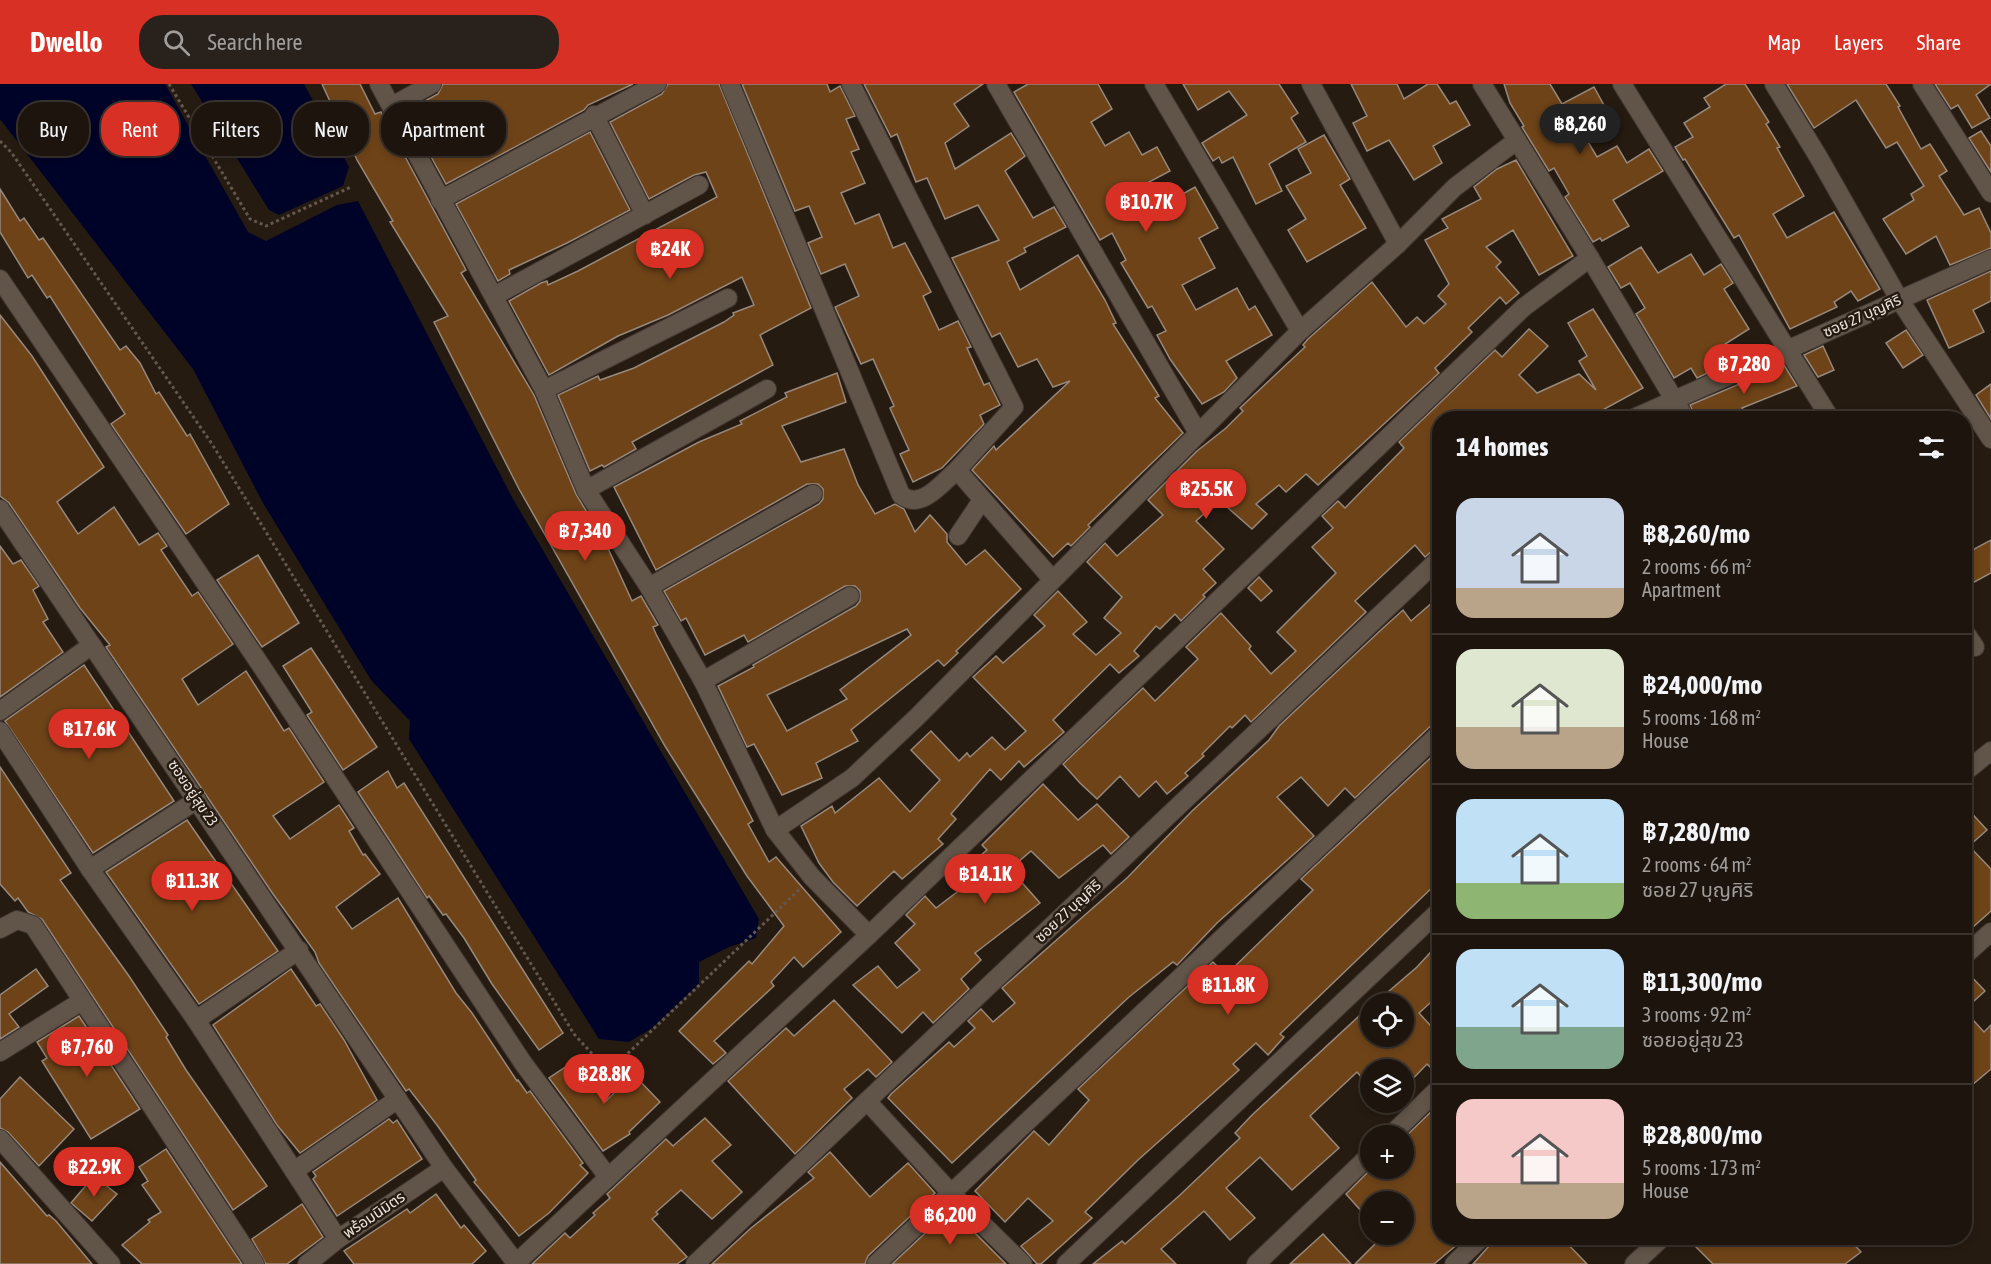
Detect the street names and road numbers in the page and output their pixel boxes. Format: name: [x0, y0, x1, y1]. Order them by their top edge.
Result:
street label: ซอย 27 บุญศิริ: [1820, 291, 1904, 341]
street label: ซอยอยู่สุข 23: [164, 756, 222, 830]
street label: ซอย 27 บุญศิริ: [1031, 876, 1105, 946]
street label: พร้อมนิมิตร: [340, 1188, 408, 1241]

